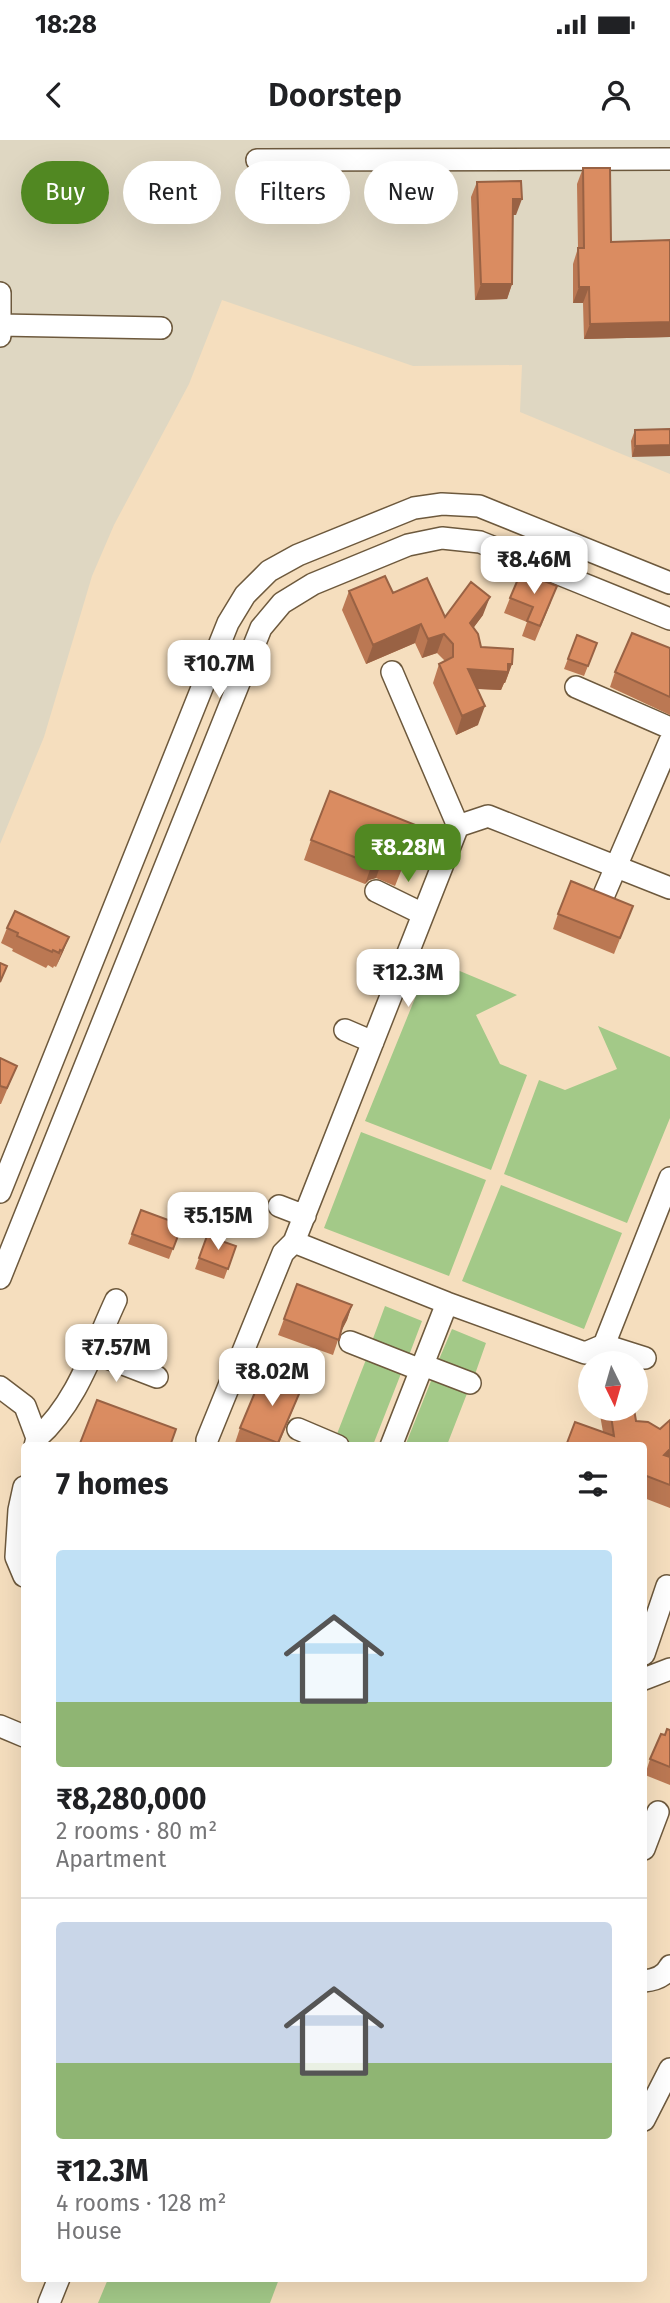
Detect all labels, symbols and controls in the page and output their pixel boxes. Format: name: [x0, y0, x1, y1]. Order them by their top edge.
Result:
text: 18:28: [35, 9, 97, 40]
icon: back: [35, 76, 73, 114]
text: Doorstep: [268, 76, 402, 114]
icon: person: [597, 76, 635, 114]
chip: Buy: [21, 161, 109, 224]
chip: Rent: [123, 161, 221, 224]
chip: Filters: [235, 161, 350, 224]
chip: New: [364, 161, 458, 224]
pin: ₹8.46M: [477, 536, 591, 596]
text: ₹8.46M: [497, 545, 571, 573]
pin: ₹10.7M: [162, 640, 276, 700]
text: ₹10.7M: [184, 649, 254, 677]
pin: ₹8.28M: [351, 824, 465, 884]
text: ₹8.28M: [371, 833, 445, 861]
pin: ₹12.3M: [351, 950, 465, 1009]
text: ₹12.3M: [373, 958, 443, 986]
pin: ₹5.15M: [161, 1192, 275, 1252]
text: ₹5.15M: [183, 1201, 253, 1229]
pin: ₹7.57M: [59, 1324, 173, 1384]
text: ₹7.57M: [81, 1333, 151, 1361]
pin: ₹8.02M: [215, 1348, 329, 1408]
north arrow: [578, 1351, 648, 1421]
map controls: [578, 1351, 648, 1421]
text: ₹8.02M: [235, 1357, 309, 1385]
icon: filters: [574, 1465, 612, 1503]
text: 7 homes: [56, 1466, 168, 1502]
icon: home: [271, 1596, 397, 1722]
text: ₹8,280,000: [56, 1781, 207, 1817]
text: 2 rooms · 80 m²: [56, 1817, 217, 1845]
text: Apartment: [56, 1845, 166, 1873]
icon: home: [271, 1968, 397, 2094]
text: ₹12.3M: [56, 2153, 149, 2189]
text: 4 rooms · 128 m²: [56, 2189, 226, 2217]
text: House: [56, 2217, 122, 2245]

